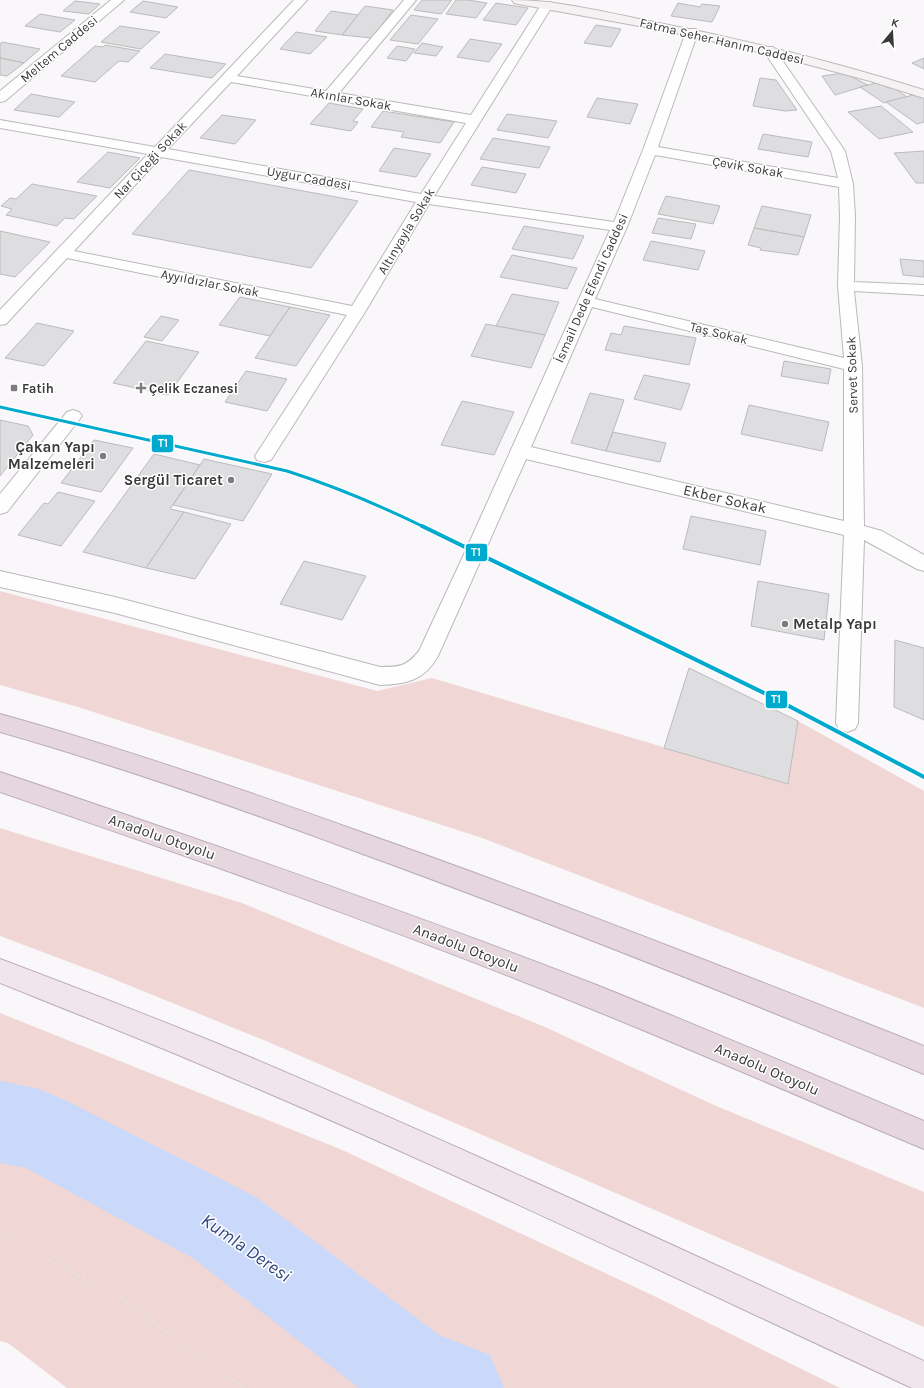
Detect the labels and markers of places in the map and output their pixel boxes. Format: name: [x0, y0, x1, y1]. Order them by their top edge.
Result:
place label: Fatih: [22, 381, 54, 396]
place label: Çelik Eczanesi: [149, 381, 238, 396]
marker: Fatih: [9, 383, 19, 393]
marker: Çelik Eczanesi: [136, 383, 146, 393]
place label: Çakan Yapı Malzemeleri: [8, 438, 95, 473]
marker: Çakan Yapı Malzemeleri: [98, 451, 108, 461]
place label: Sergül Ticaret: [124, 471, 223, 489]
marker: Sergül Ticaret: [226, 475, 236, 485]
place label: Metalp Yapı: [793, 615, 877, 633]
marker: Metalp Yapı: [780, 619, 790, 629]

